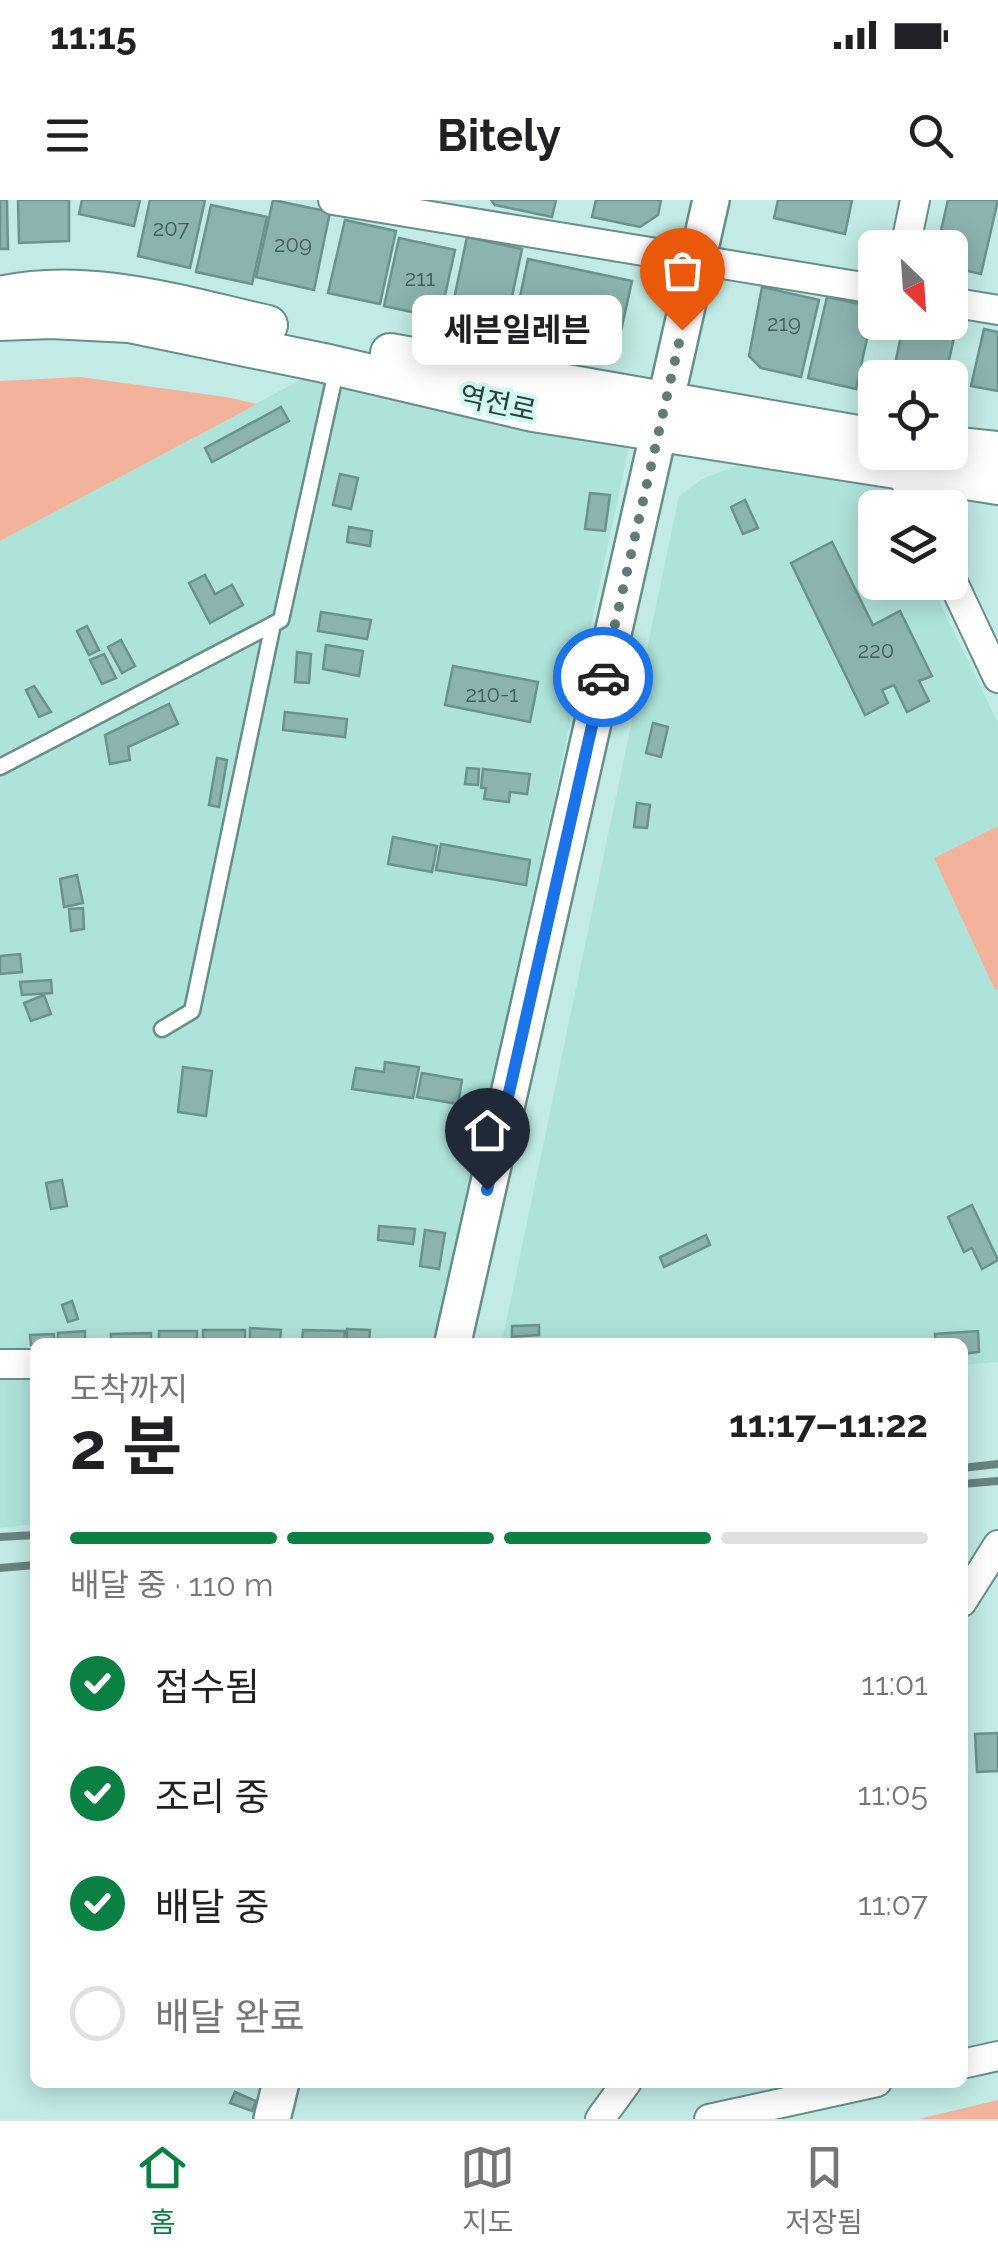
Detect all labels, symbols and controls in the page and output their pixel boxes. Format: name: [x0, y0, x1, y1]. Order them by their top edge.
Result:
text: 11:15: [50, 13, 137, 58]
icon: menu: [40, 108, 95, 163]
icon: search: [903, 108, 958, 163]
text: Bitely: [437, 109, 561, 162]
house number: 207: [153, 215, 189, 241]
pin: [640, 228, 725, 331]
north arrow: [858, 230, 968, 340]
map controls: [858, 230, 968, 600]
house number: 209: [274, 231, 312, 257]
icon: bag: [655, 243, 710, 298]
house number: 211: [405, 265, 435, 291]
callout: 세븐일레븐: [412, 295, 622, 365]
house number: 219: [767, 310, 801, 336]
text: 세븐일레븐: [443, 311, 591, 348]
button: locate: [858, 360, 968, 470]
street label: 역전로: [457, 379, 539, 428]
button: layers: [858, 490, 968, 600]
courier: [553, 627, 653, 727]
house number: 220: [858, 637, 894, 663]
icon: car: [576, 650, 631, 705]
house number: 210-1: [466, 681, 518, 707]
pin: [445, 1088, 530, 1191]
icon: home: [460, 1103, 515, 1158]
text: 도착까지: [70, 1370, 188, 1407]
text: 11:17–11:22: [729, 1401, 928, 1446]
text: 2 분: [70, 1408, 182, 1484]
text: 배달 중 · 110 m: [70, 1566, 273, 1603]
icon: check: [70, 1656, 125, 1711]
text: 접수됨: [155, 1664, 260, 1709]
text: 11:01: [861, 1665, 928, 1702]
icon: check: [70, 1766, 125, 1821]
text: 조리 중: [155, 1774, 270, 1819]
text: 11:05: [858, 1775, 928, 1812]
icon: check: [70, 1876, 125, 1931]
text: 배달 중: [155, 1884, 270, 1929]
text: 11:07: [858, 1885, 928, 1922]
text: 배달 완료: [155, 1994, 305, 2039]
tab: 홈: [135, 2140, 190, 2240]
tab: 지도: [460, 2140, 515, 2240]
tab: 저장됨: [786, 2140, 863, 2240]

